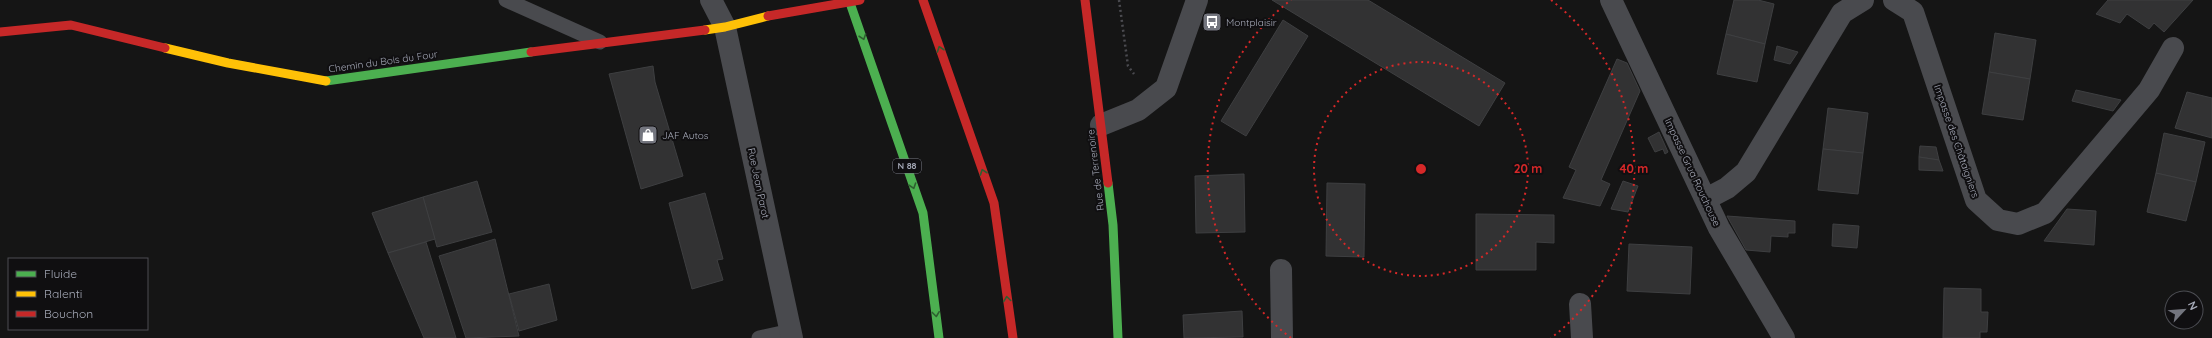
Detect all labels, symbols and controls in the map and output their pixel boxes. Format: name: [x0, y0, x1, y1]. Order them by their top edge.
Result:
bus stop icon: Montplaisir: [1201, 11, 1223, 33]
place label: Montplaisir: [1226, 16, 1277, 29]
one-way arrow: [858, 33, 867, 40]
one-way arrow: [937, 46, 945, 53]
street label: Chemin du Bois du Four: [328, 47, 439, 76]
street label: Impasse des Châtaigniers: [1931, 83, 1982, 200]
street label: Impasse Grua Rouchouse: [1662, 116, 1724, 229]
shop icon: JAF Autos: [637, 124, 659, 146]
street label: Rue de Terrenoire: [1084, 128, 1107, 211]
place label: JAF Autos: [662, 129, 709, 142]
street label: Rue Jean Parot: [745, 147, 772, 220]
road number: N 88: [893, 159, 921, 173]
text: 20 m: [1514, 161, 1542, 176]
text: 40 m: [1620, 161, 1648, 176]
centre of rings: [1414, 162, 1428, 176]
one-way arrow: [980, 169, 988, 176]
one-way arrow: [909, 183, 917, 190]
legend: [8, 258, 148, 330]
text: Fluide: [44, 266, 77, 281]
text: Ralenti: [44, 286, 82, 301]
north arrow: [2164, 290, 2204, 330]
one-way arrow: [1003, 296, 1012, 302]
text: N: [2185, 299, 2201, 312]
text: Bouchon: [44, 306, 93, 321]
one-way arrow: [931, 311, 940, 317]

